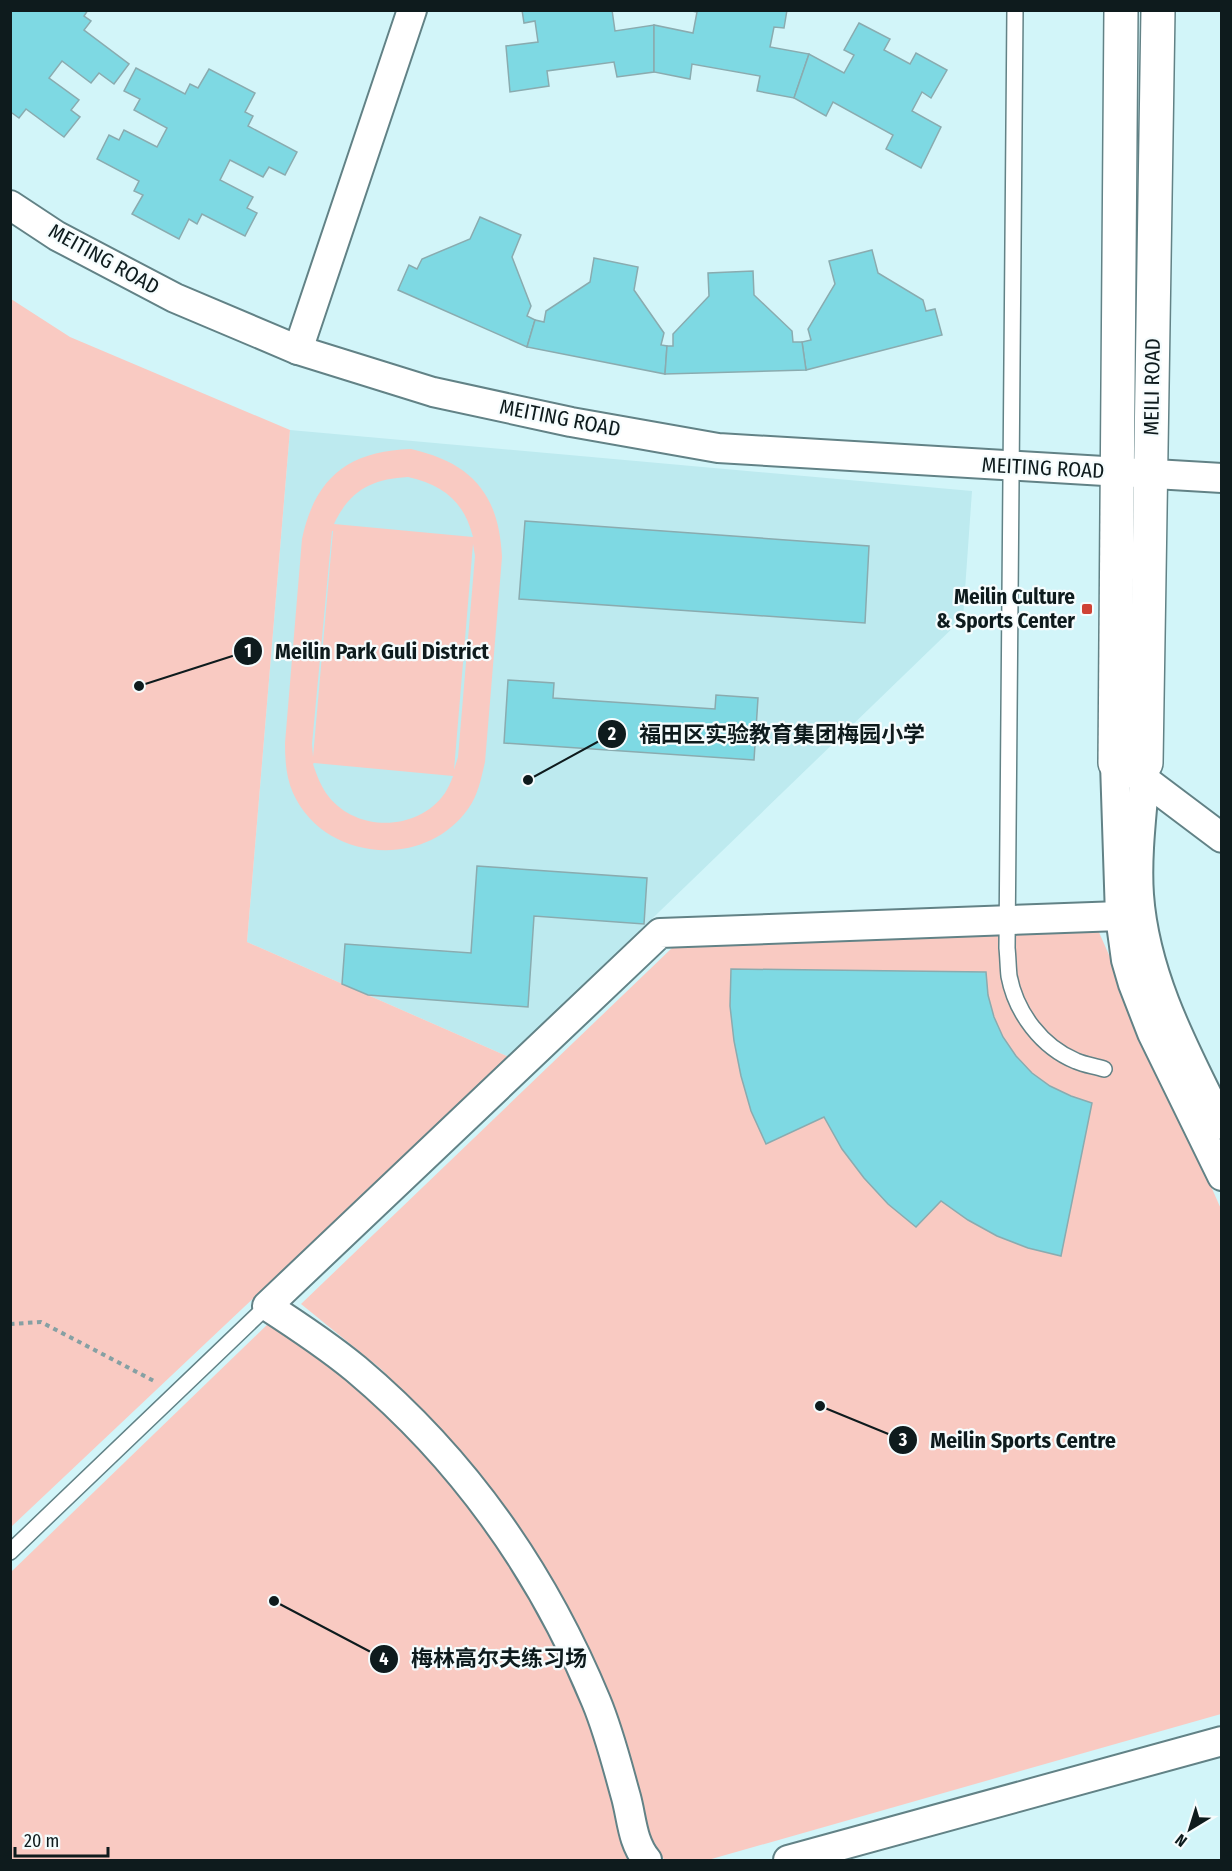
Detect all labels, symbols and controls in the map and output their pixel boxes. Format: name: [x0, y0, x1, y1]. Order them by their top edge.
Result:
street label: MEITING ROAD: [44, 218, 164, 300]
street label: MEILI ROAD: [1138, 338, 1166, 436]
street label: MEITING ROAD: [497, 394, 623, 442]
street label: MEITING ROAD: [981, 452, 1105, 484]
place label: Meilin Culture & Sports Center: [936, 584, 1075, 634]
marker: Meilin Culture & Sports Center: [1080, 602, 1094, 616]
callout: Meilin Park Guli District: [233, 631, 501, 671]
text: Meilin Park Guli District: [275, 638, 489, 665]
text: 1: [244, 640, 252, 662]
callout: 福田区实验教育集团梅园小学: [597, 714, 937, 754]
text: 福田区实验教育集团梅园小学: [639, 721, 925, 748]
text: 2: [607, 723, 616, 745]
callout: Meilin Sports Centre: [888, 1420, 1128, 1460]
text: Meilin Sports Centre: [930, 1427, 1116, 1454]
text: 3: [898, 1429, 908, 1451]
callout: 梅林高尔夫练习场: [369, 1639, 599, 1679]
text: 梅林高尔夫练习场: [411, 1645, 587, 1672]
text: 4: [379, 1648, 389, 1670]
north arrow: [1160, 1799, 1220, 1859]
scale bar: [15, 1820, 108, 1858]
text: 20 m: [24, 1830, 59, 1852]
text: N: [1171, 1830, 1191, 1851]

